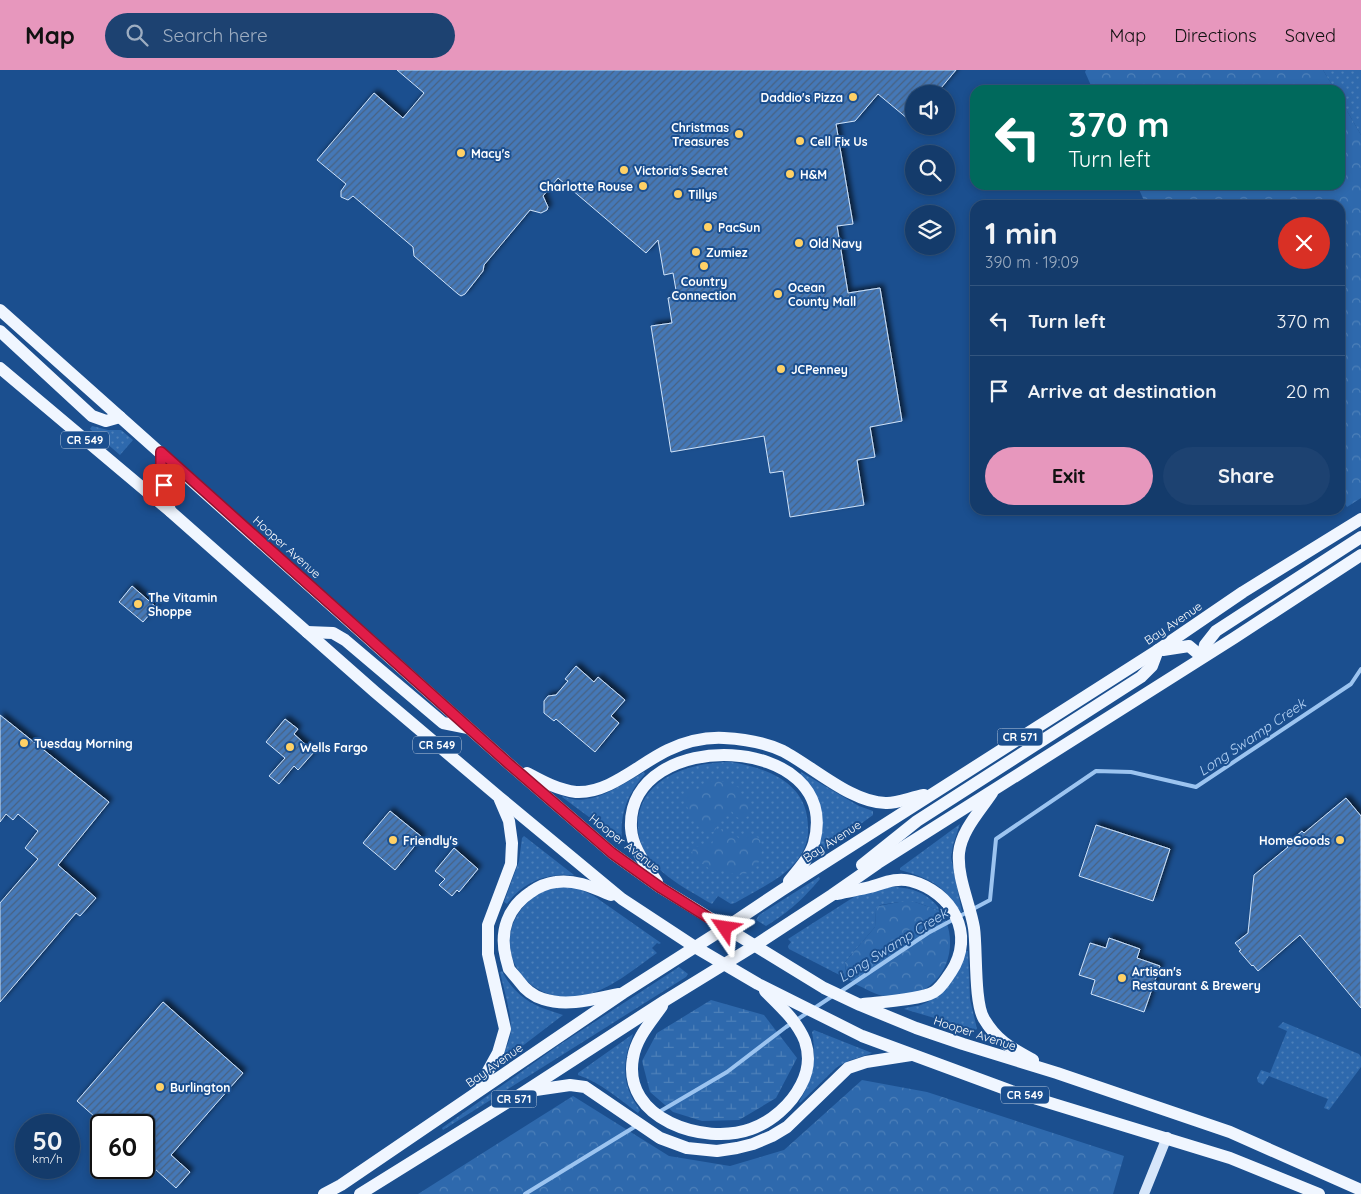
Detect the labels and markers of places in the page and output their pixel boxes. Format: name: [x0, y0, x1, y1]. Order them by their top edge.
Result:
place label: Daddio's Pizza: [761, 90, 843, 105]
marker: Daddio's Pizza: [847, 91, 859, 103]
place label: Christmas Treasures: [671, 120, 729, 149]
marker: Christmas Treasures: [733, 128, 745, 140]
place label: Cell Fix Us: [810, 134, 868, 149]
marker: Cell Fix Us: [794, 135, 806, 147]
place label: Macy's: [471, 146, 510, 161]
marker: Macy's: [455, 147, 467, 159]
place label: Victoria's Secret: [634, 163, 728, 178]
marker: Victoria's Secret: [618, 164, 630, 176]
place label: H&M: [800, 167, 827, 182]
marker: H&M: [784, 168, 796, 180]
place label: Charlotte Rouse: [539, 179, 633, 194]
marker: Charlotte Rouse: [637, 180, 649, 192]
place label: Tillys: [688, 187, 718, 202]
marker: Tillys: [672, 188, 684, 200]
place label: PacSun: [718, 220, 760, 235]
marker: PacSun: [702, 221, 714, 233]
place label: Old Navy: [809, 236, 862, 251]
marker: Old Navy: [793, 237, 805, 249]
place label: Zumiez: [706, 245, 748, 260]
marker: Zumiez: [690, 246, 702, 258]
marker: Country Connection: [698, 260, 710, 272]
place label: Country Connection: [671, 274, 737, 303]
place label: Ocean County Mall: [788, 280, 856, 309]
marker: Ocean County Mall: [772, 288, 784, 300]
place label: JCPenney: [791, 362, 848, 377]
marker: JCPenney: [775, 363, 787, 375]
pin: [143, 464, 185, 506]
place label: The Vitamin Shoppe: [148, 590, 217, 619]
marker: The Vitamin Shoppe: [132, 598, 144, 610]
place label: Tuesday Morning: [34, 736, 133, 751]
marker: Tuesday Morning: [18, 737, 30, 749]
place label: Wells Fargo: [300, 740, 368, 755]
marker: Wells Fargo: [284, 741, 296, 753]
place label: Friendly's: [403, 833, 458, 848]
place label: HomeGoods: [1259, 833, 1330, 848]
marker: Friendly's: [387, 834, 399, 846]
marker: HomeGoods: [1334, 834, 1346, 846]
place label: Artisan's Restaurant & Brewery: [1132, 964, 1261, 993]
marker: Artisan's Restaurant & Brewery: [1116, 972, 1128, 984]
place label: Burlington: [170, 1080, 230, 1095]
marker: Burlington: [154, 1081, 166, 1093]

